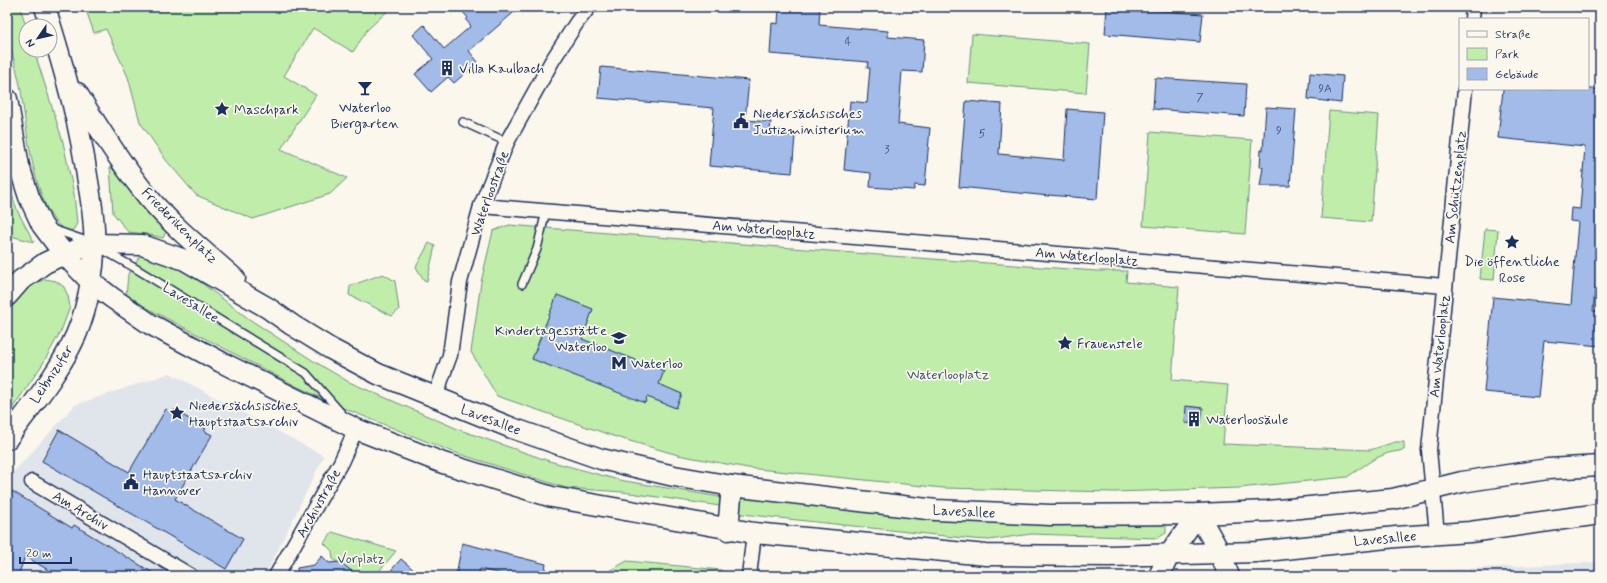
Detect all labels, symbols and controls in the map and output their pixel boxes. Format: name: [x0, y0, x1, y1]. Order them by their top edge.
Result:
north arrow: [18, 18, 58, 58]
legend: [1459, 18, 1589, 90]
text: Straße: [1495, 27, 1530, 43]
house number: 4: [845, 34, 852, 50]
text: N: [23, 36, 38, 50]
text: Park: [1495, 47, 1519, 63]
building icon: Villa Kaulbach: [438, 59, 456, 77]
place label: Villa Kaulbach: [459, 60, 544, 78]
text: Gebäude: [1495, 67, 1538, 83]
bar icon: Waterloo Biergarten: [356, 79, 374, 97]
house number: 9A: [1318, 81, 1332, 97]
house number: 7: [1196, 90, 1204, 106]
place label: Waterloo Biergarten: [331, 99, 399, 134]
place icon: Maschpark: [213, 100, 231, 118]
place label: Maschpark: [234, 101, 299, 119]
place label: Niedersächsisches Justizministerium: [753, 105, 864, 139]
public building icon: Niedersächsisches Justizministerium: [732, 112, 750, 130]
house number: 9: [1276, 123, 1282, 139]
house number: 5: [978, 126, 986, 142]
street label: Am Schützenplatz: [1441, 130, 1471, 244]
house number: 3: [884, 142, 890, 158]
street label: Waterloostraße: [466, 148, 514, 238]
street label: Friederikenplatz: [137, 184, 221, 268]
street label: Am Waterlooplatz: [712, 217, 816, 243]
place icon: Die öffentliche Rose: [1503, 233, 1521, 251]
street label: Am Waterlooplatz: [1035, 244, 1139, 270]
place label: Die öffentliche Rose: [1464, 253, 1560, 287]
street label: Lavesallee: [159, 279, 222, 327]
street label: Am Waterlooplatz: [1426, 294, 1454, 398]
place label: Kindertagesstätte Waterloo: [495, 322, 607, 356]
school or university icon: Kindertagesstätte Waterloo: [610, 329, 628, 347]
place icon: Frauenstele: [1056, 334, 1074, 352]
place label: Frauenstele: [1077, 335, 1143, 353]
street label: Leibnizufer: [26, 342, 78, 407]
metro station icon: Waterloo: [610, 354, 628, 372]
place label: Waterloo: [631, 355, 683, 373]
park label: Waterlooplatz: [907, 366, 990, 384]
place label: Niedersächsisches Hauptstaatsarchiv: [189, 397, 299, 431]
street label: Lavesallee: [458, 400, 523, 440]
place icon: Niedersächsisches Hauptstaatsarchiv: [168, 404, 186, 422]
building icon: Waterloosäule: [1185, 410, 1203, 428]
place label: Waterloosäule: [1206, 411, 1288, 429]
place label: Hauptstaatsarchiv Hannover: [143, 466, 253, 500]
street label: Archivstraße: [293, 466, 345, 541]
public building icon: Hauptstaatsarchiv Hannover: [122, 473, 140, 491]
street label: Am Archiv: [49, 487, 112, 535]
street label: Lavesallee: [932, 501, 996, 523]
street label: Lavesallee: [1353, 527, 1417, 551]
scale bar: [20, 539, 71, 565]
text: 20 m: [26, 546, 52, 562]
park label: Vorplatz: [337, 550, 385, 568]

